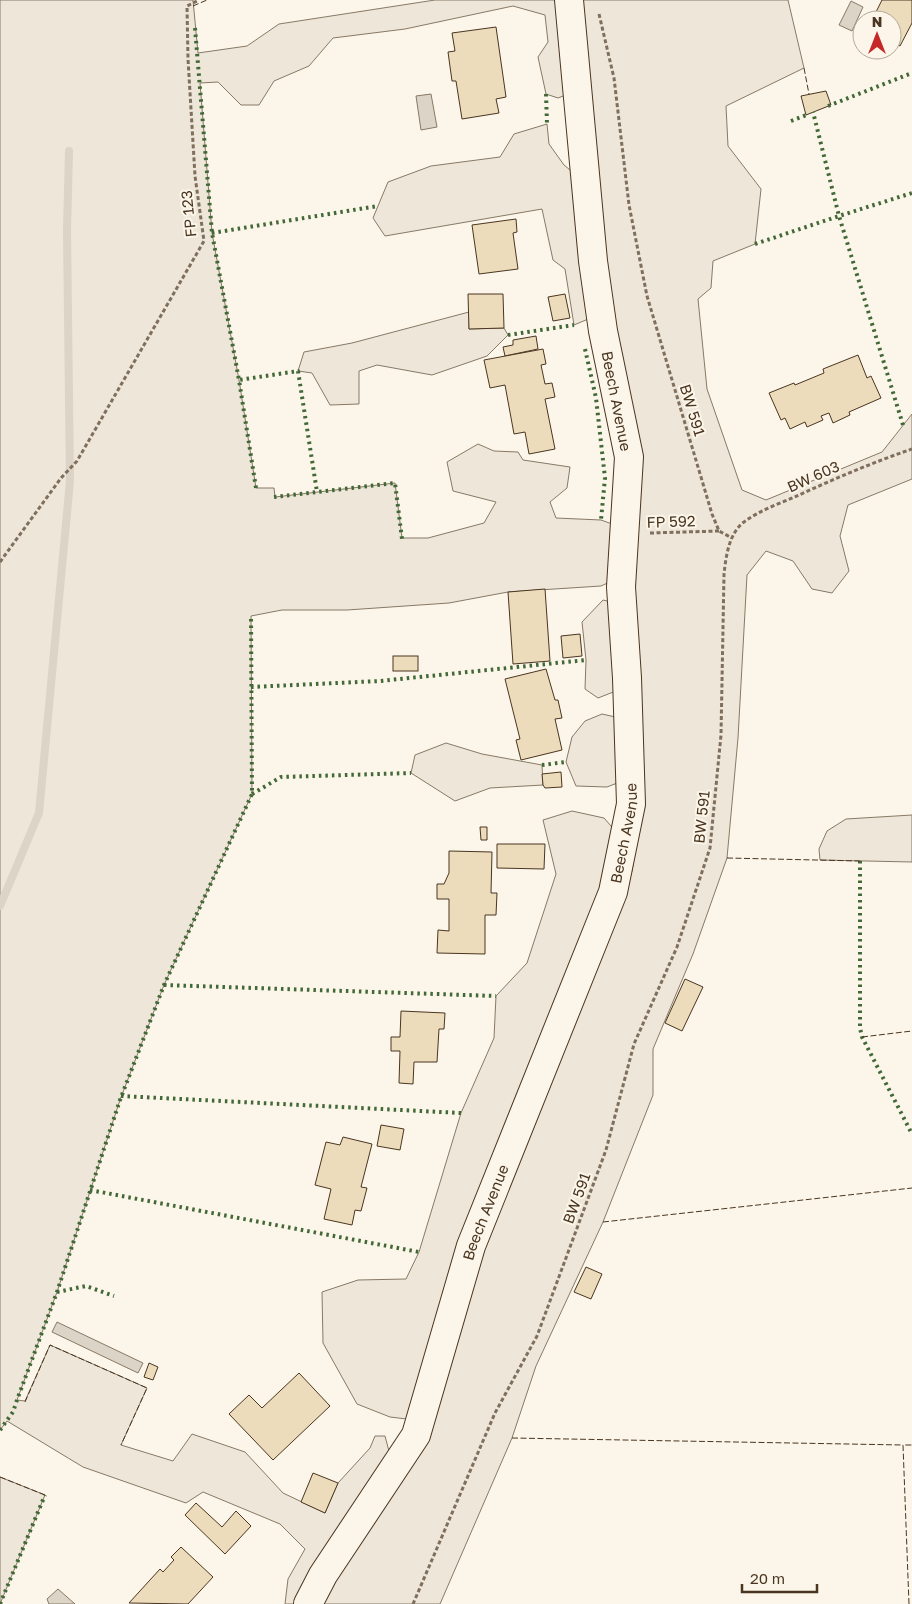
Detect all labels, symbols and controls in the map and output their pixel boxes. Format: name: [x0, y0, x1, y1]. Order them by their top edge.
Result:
north arrow: [852, 10, 902, 60]
text: N: [872, 13, 882, 30]
street label: FP 123: [177, 190, 199, 238]
street label: Beech Avenue: [598, 349, 636, 453]
street label: BW 591: [677, 382, 709, 438]
street label: BW 603: [784, 457, 842, 495]
street label: FP 592: [646, 511, 696, 531]
street label: Beech Avenue: [606, 782, 640, 885]
street label: BW 591: [689, 790, 713, 844]
street label: Beech Avenue: [458, 1161, 512, 1262]
street label: BW 591: [558, 1170, 594, 1226]
scale bar: [742, 1562, 817, 1594]
text: 20 m: [750, 1569, 785, 1587]

